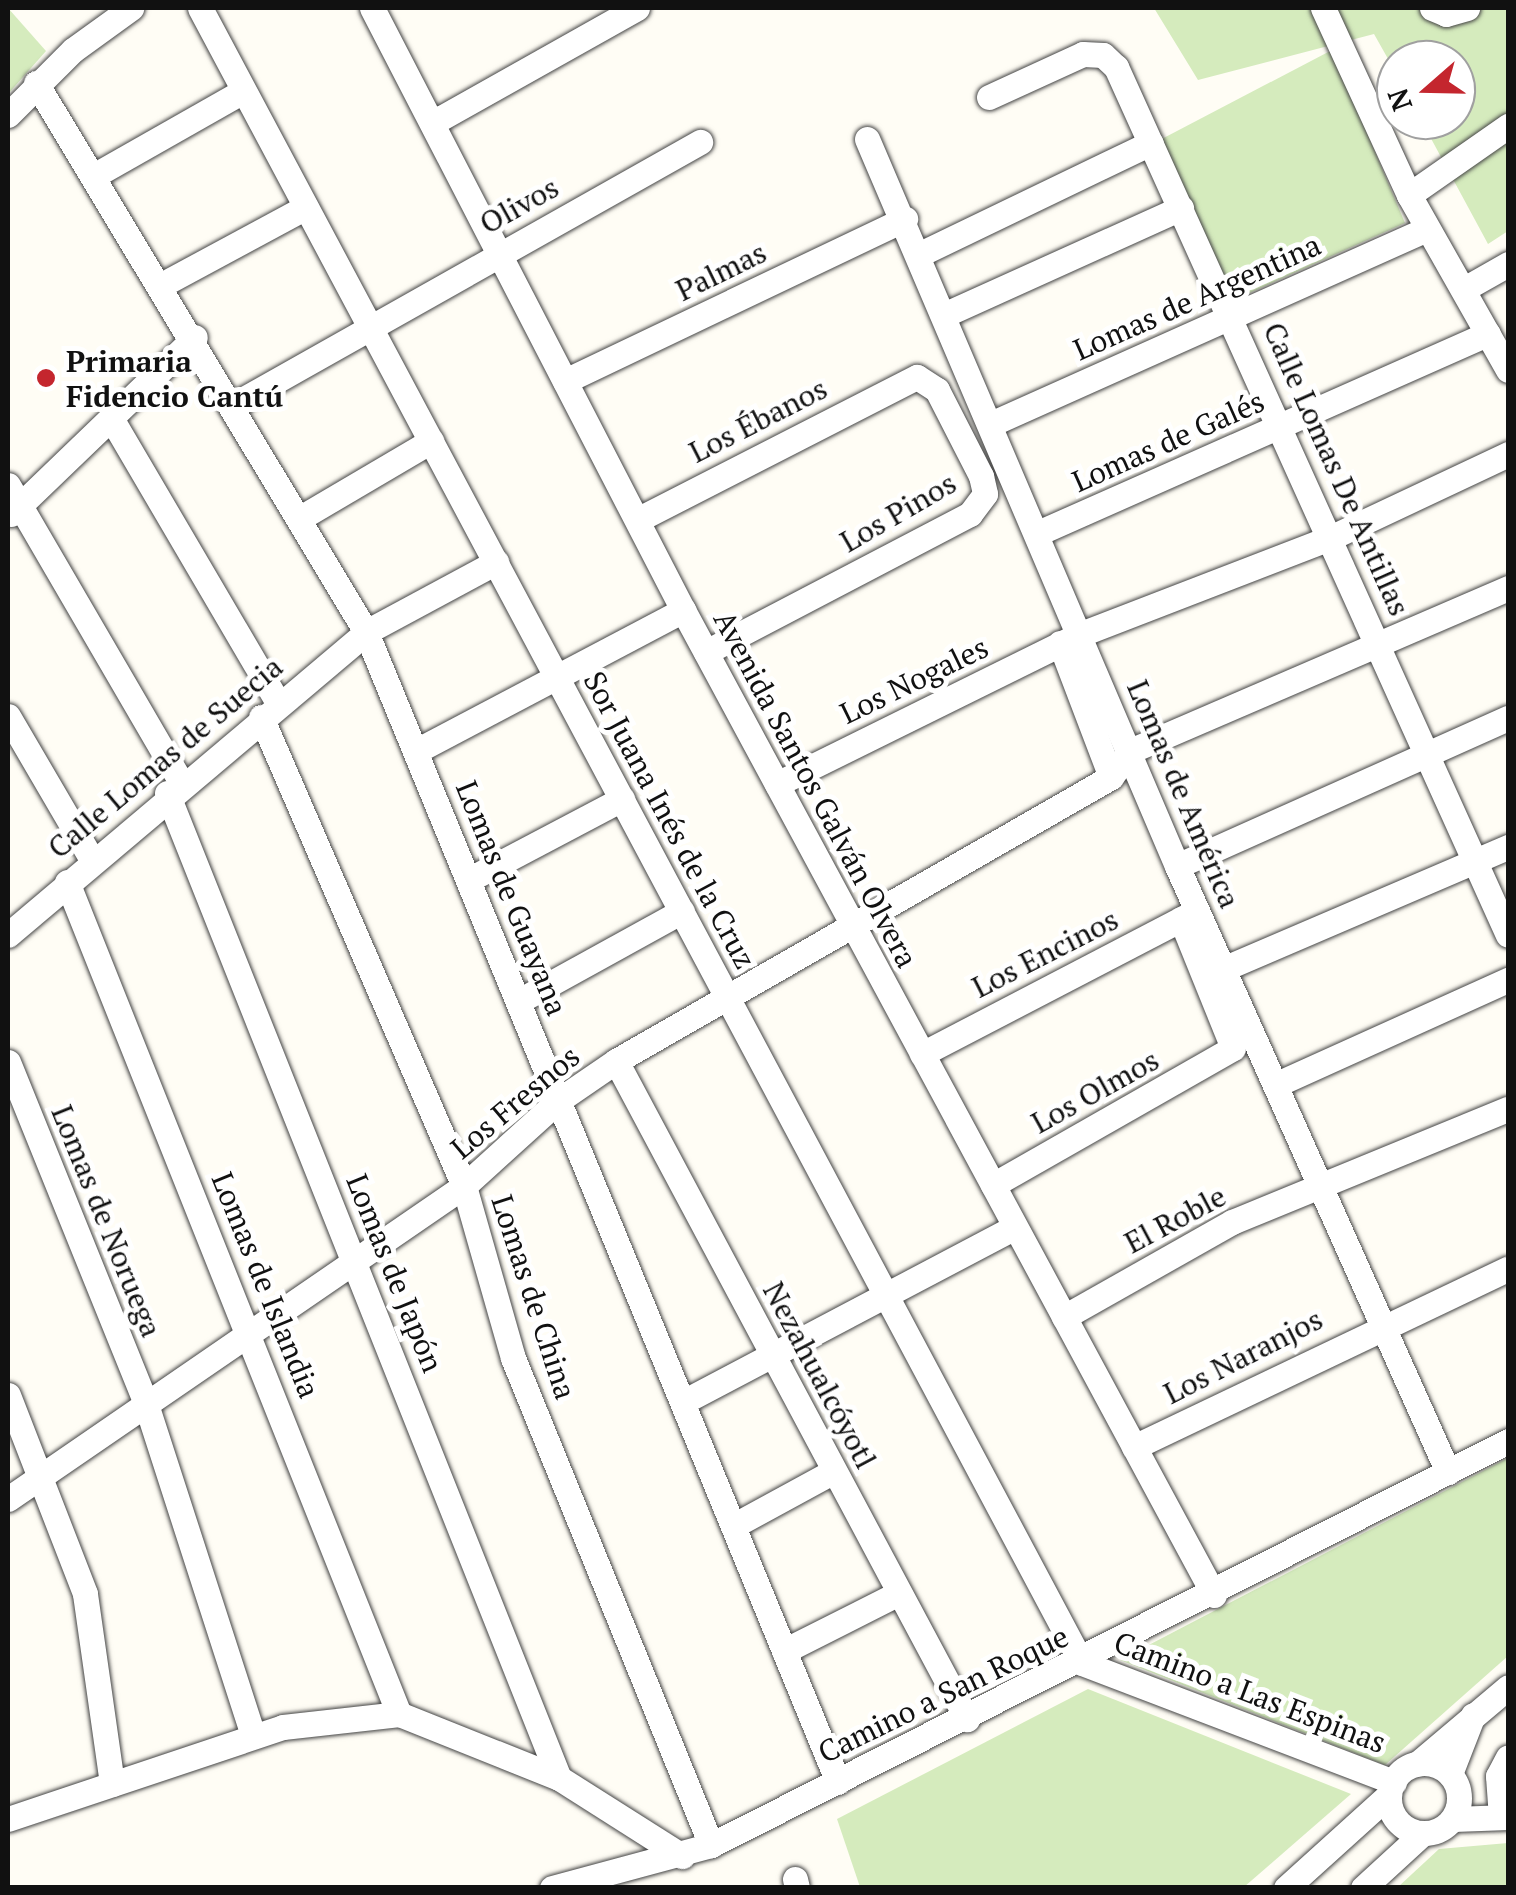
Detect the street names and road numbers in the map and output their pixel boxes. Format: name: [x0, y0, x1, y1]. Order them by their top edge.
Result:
street label: Olivos: [473, 169, 565, 241]
street label: Lomas de Argentina: [1068, 226, 1326, 368]
street label: Palmas: [670, 234, 772, 308]
street label: Calle Lomas De Antillas: [1256, 317, 1418, 621]
street label: Los Ébanos: [683, 370, 833, 470]
street label: Lomas de Galés: [1066, 383, 1270, 499]
street label: Los Pinos: [834, 464, 962, 560]
street label: Avenida Santos Galván Olvera: [706, 604, 926, 974]
street label: Los Nogales: [834, 629, 994, 731]
street label: Calle Lomas de Suecia: [40, 648, 290, 866]
street label: Sor Juana Inés de la Cruz: [576, 665, 764, 975]
street label: Lomas de América: [1120, 674, 1248, 914]
street label: Lomas de Guayana: [449, 776, 575, 1020]
street label: Los Encinos: [966, 901, 1124, 1005]
street label: Los Fresnos: [443, 1038, 587, 1166]
street label: Los Olmos: [1025, 1041, 1165, 1141]
street label: Lomas de Noruega: [44, 1100, 170, 1342]
street label: Lomas de Islandia: [204, 1167, 328, 1403]
street label: Lomas de Japón: [339, 1169, 451, 1377]
street label: El Roble: [1118, 1177, 1232, 1261]
street label: Lomas de China: [484, 1190, 584, 1404]
street label: Nezahualcóyotl: [756, 1276, 884, 1474]
street label: Los Naranjos: [1158, 1301, 1328, 1411]
street label: Camino a San Roque: [812, 1618, 1074, 1770]
street label: Camino a Las Espinas: [1109, 1624, 1391, 1760]

